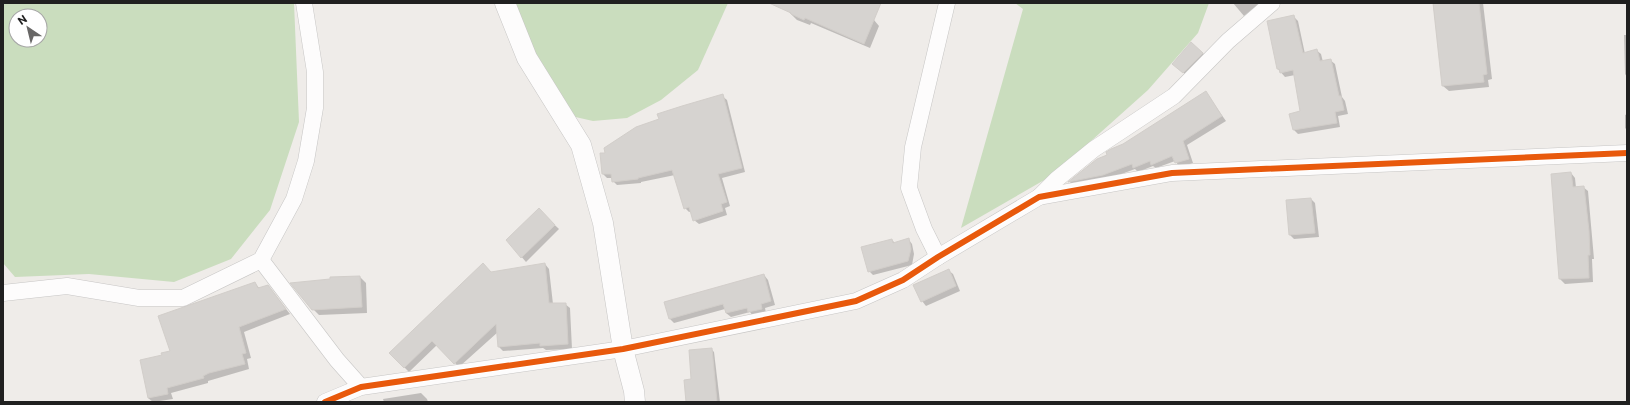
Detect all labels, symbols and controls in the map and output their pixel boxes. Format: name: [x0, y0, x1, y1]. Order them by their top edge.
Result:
north arrow: [8, 8, 48, 48]
text: N: [15, 12, 29, 27]

